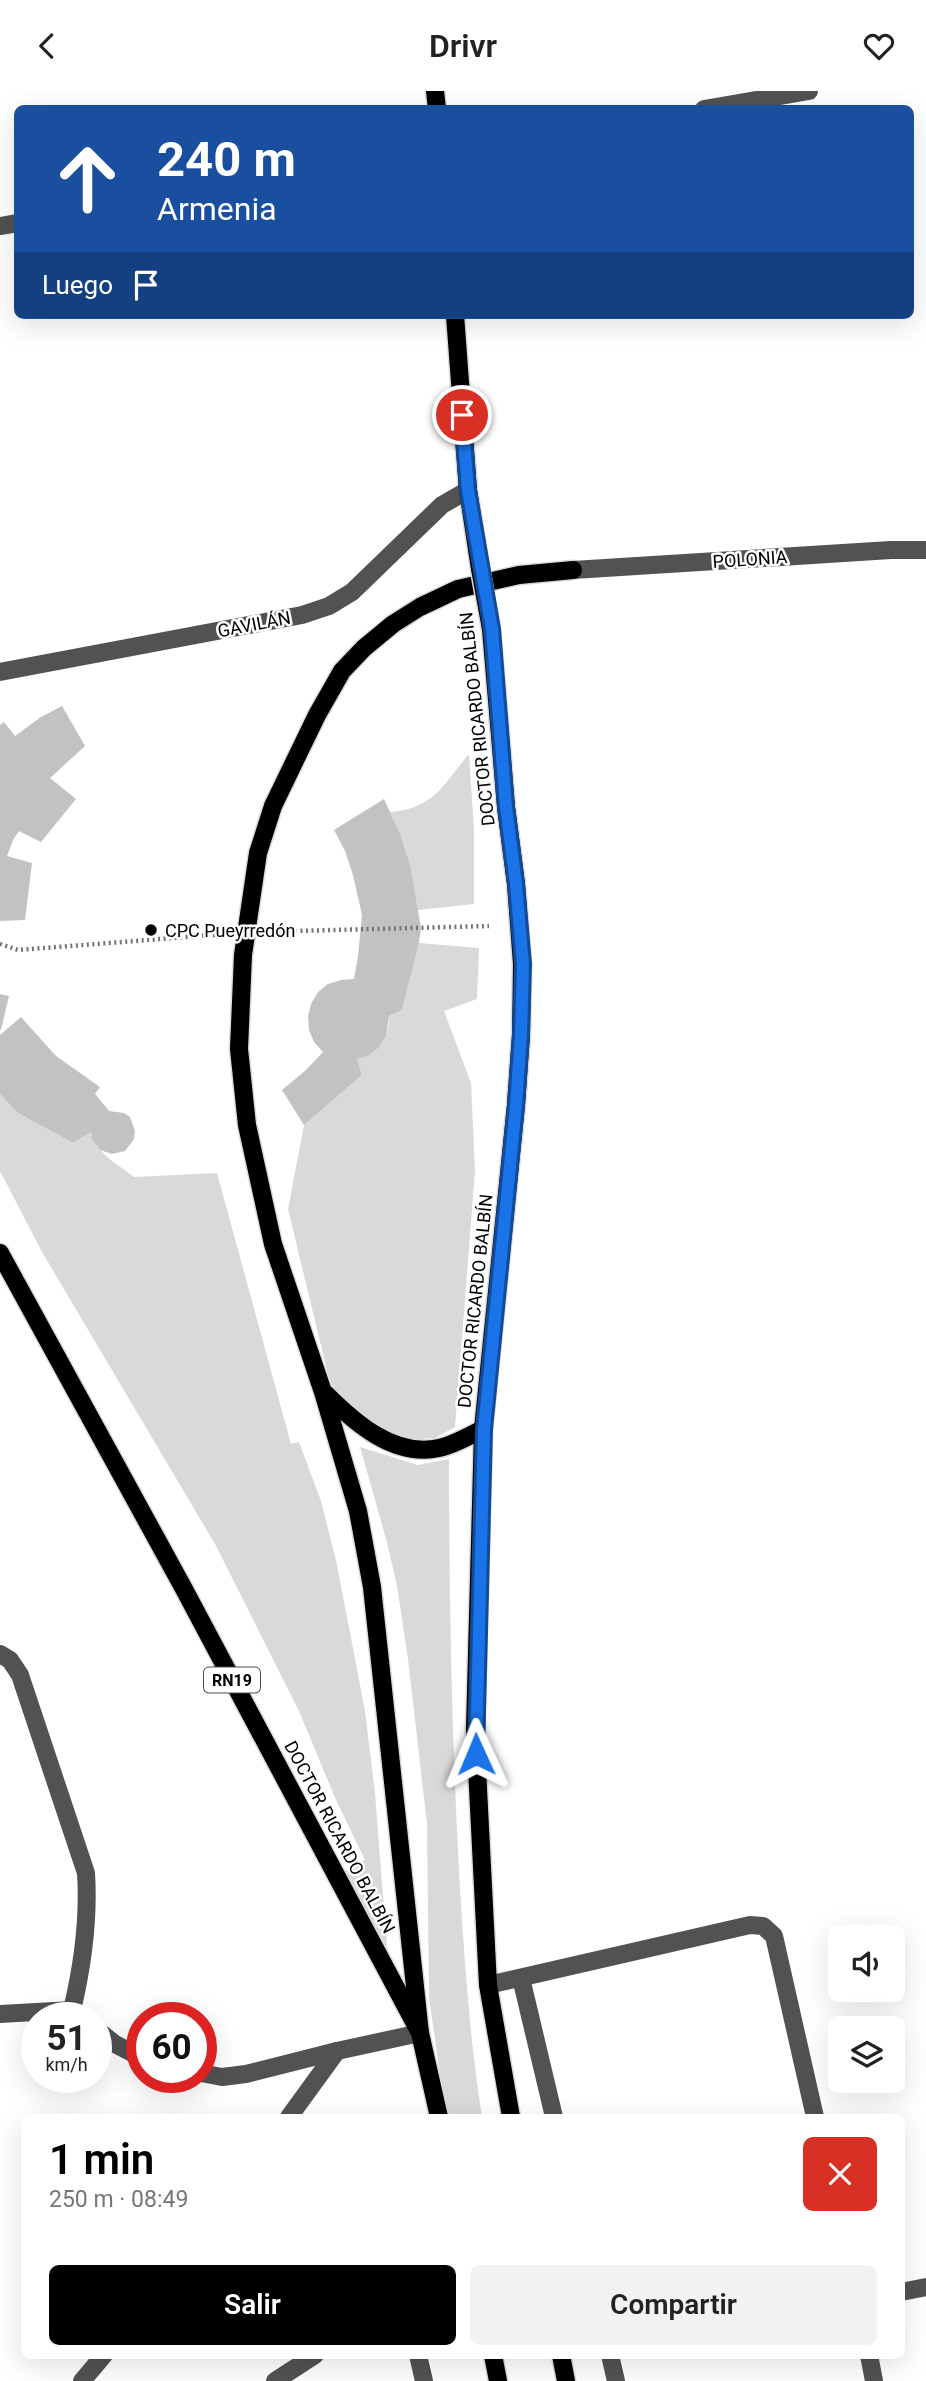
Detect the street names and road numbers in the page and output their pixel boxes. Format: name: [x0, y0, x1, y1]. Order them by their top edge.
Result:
street label: POLONIA: [712, 546, 788, 572]
street label: GAVILÁN: [216, 607, 292, 641]
street label: DOCTOR RICARDO BALBÍN: [455, 611, 499, 827]
street label: DOCTOR RICARDO BALBÍN: [453, 1193, 497, 1409]
road number: RN19: [204, 1667, 260, 1693]
street label: DOCTOR RICARDO BALBÍN: [280, 1737, 400, 1937]

